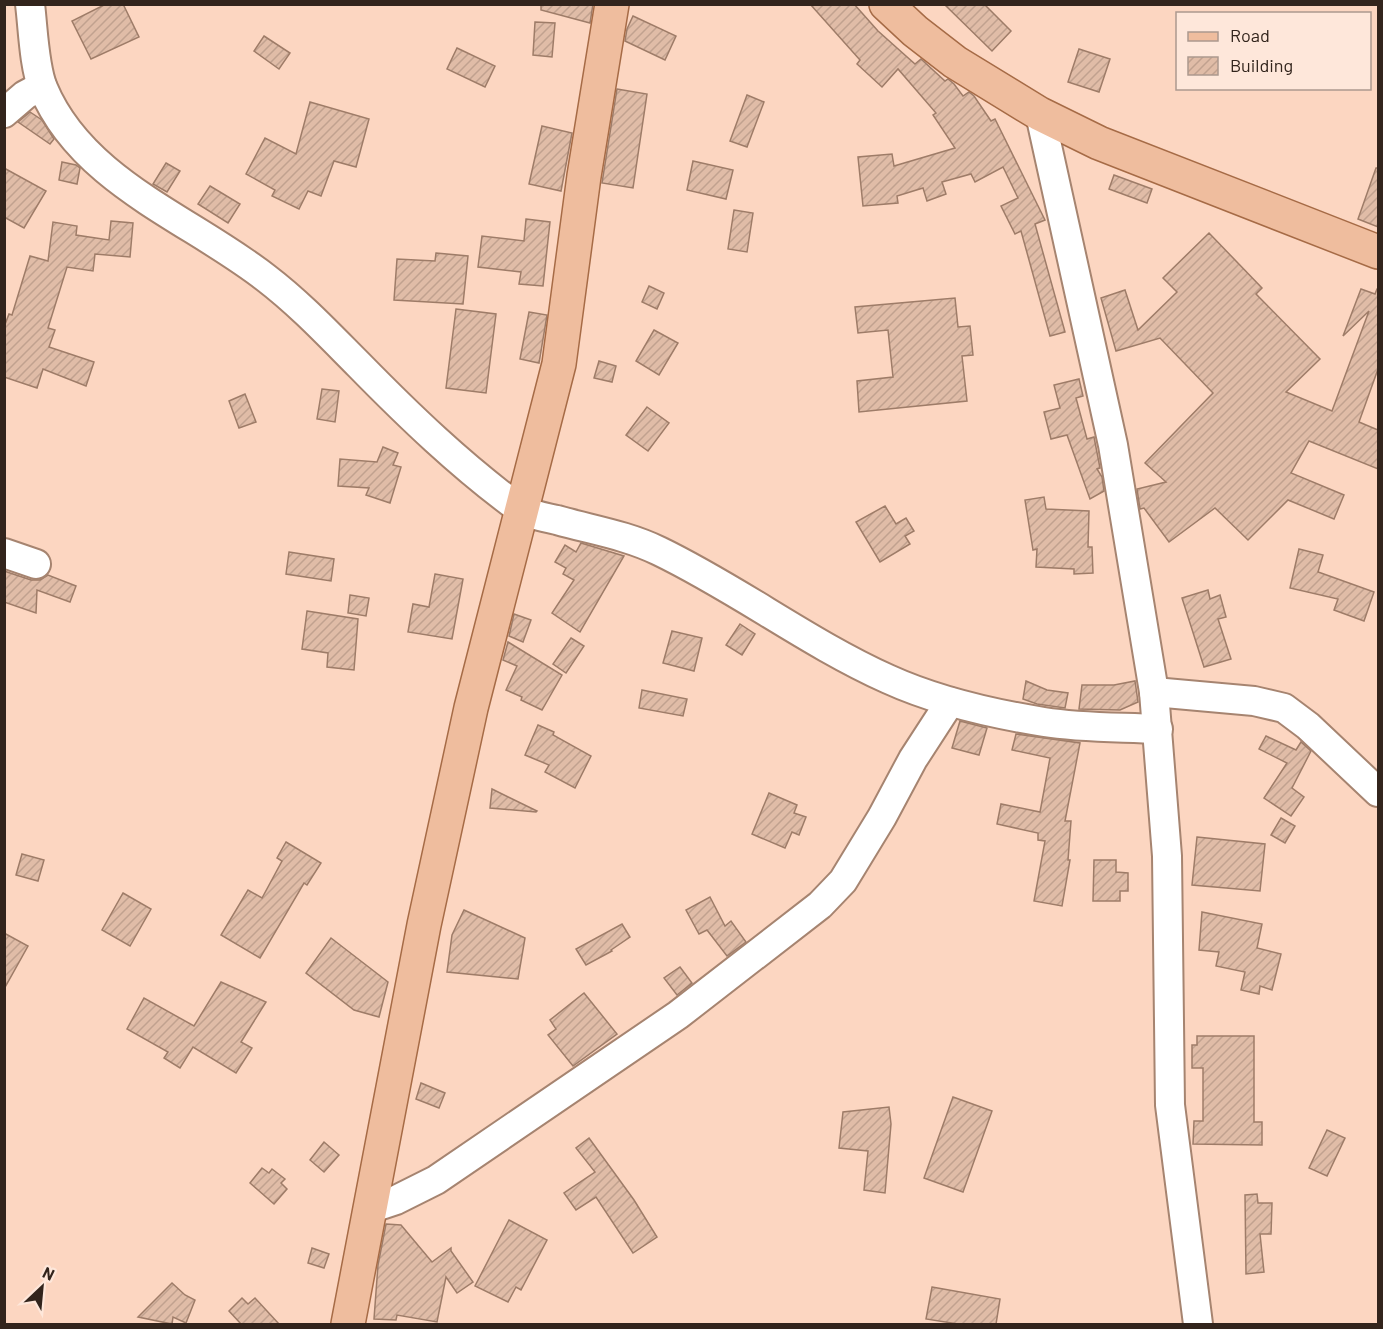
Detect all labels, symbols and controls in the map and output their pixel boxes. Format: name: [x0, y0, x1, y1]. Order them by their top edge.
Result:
legend: [1176, 12, 1371, 90]
text: Road: [1230, 24, 1270, 46]
text: Building: [1230, 54, 1293, 76]
north arrow: [12, 1257, 72, 1317]
text: N: [40, 1262, 58, 1284]

